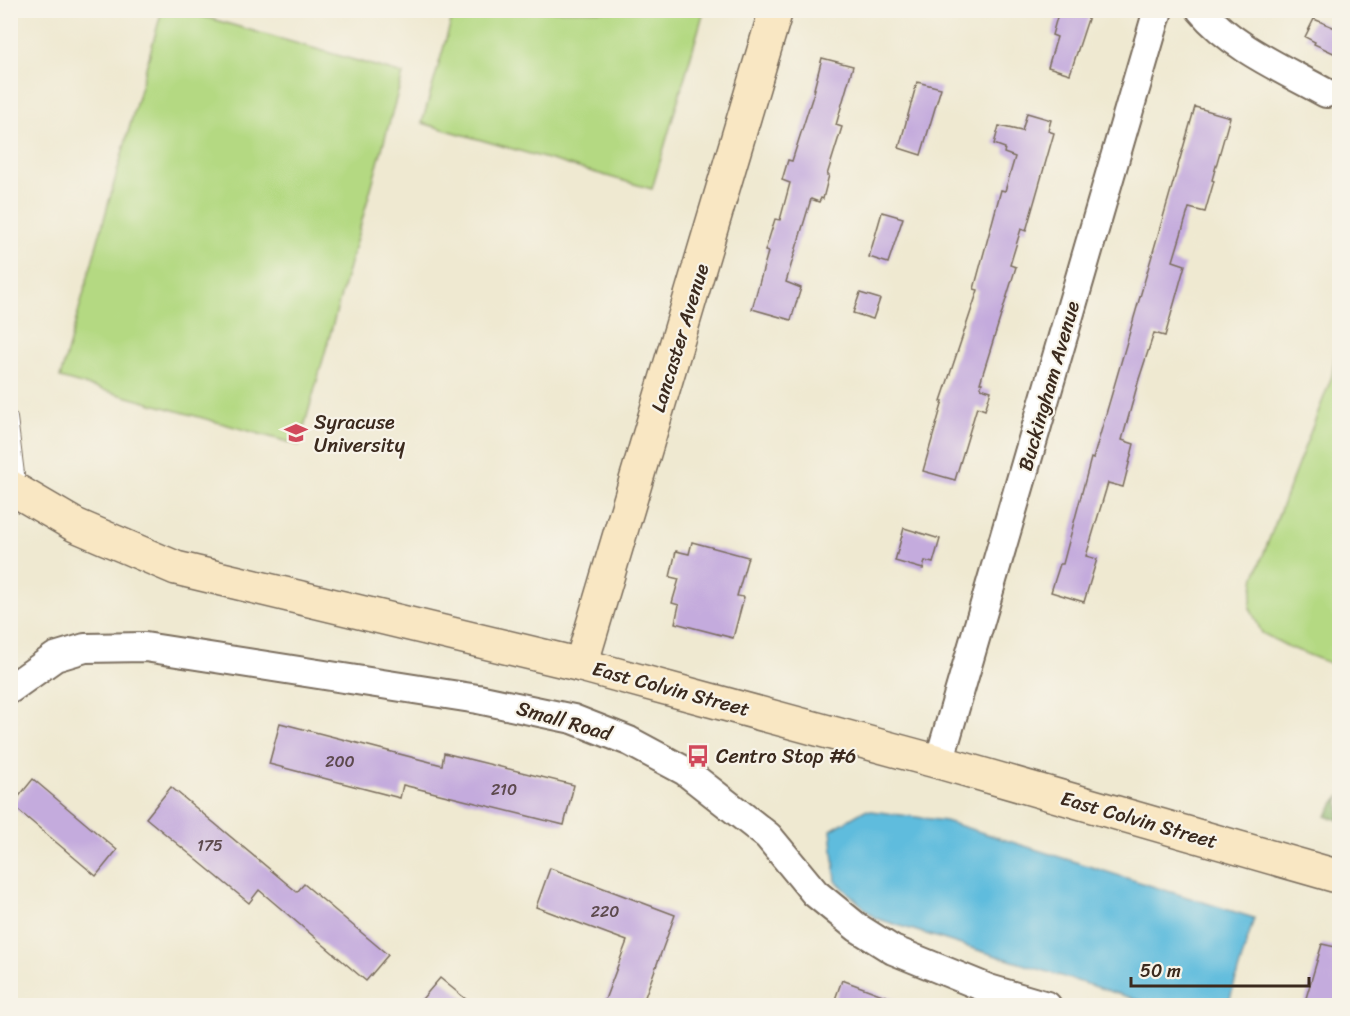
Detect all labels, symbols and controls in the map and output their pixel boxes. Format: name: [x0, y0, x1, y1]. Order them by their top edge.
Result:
street label: Lancaster Avenue: [641, 259, 719, 417]
street label: Buckingham Avenue: [1008, 297, 1090, 475]
place label: Syracuse University: [314, 405, 406, 463]
school or university icon: Syracuse University: [283, 420, 309, 446]
street label: East Colvin Street: [588, 651, 754, 727]
street label: Small Road: [512, 691, 617, 752]
place label: Centro Stop #6: [716, 739, 856, 774]
bus stop icon: Centro Stop #6: [685, 743, 711, 769]
house number: 200: [325, 747, 355, 776]
house number: 210: [491, 775, 517, 804]
street label: East Colvin Street: [1057, 781, 1222, 859]
house number: 175: [197, 831, 223, 860]
house number: 220: [591, 897, 619, 926]
scale bar: [1131, 950, 1310, 988]
text: 50 m: [1140, 955, 1181, 987]

